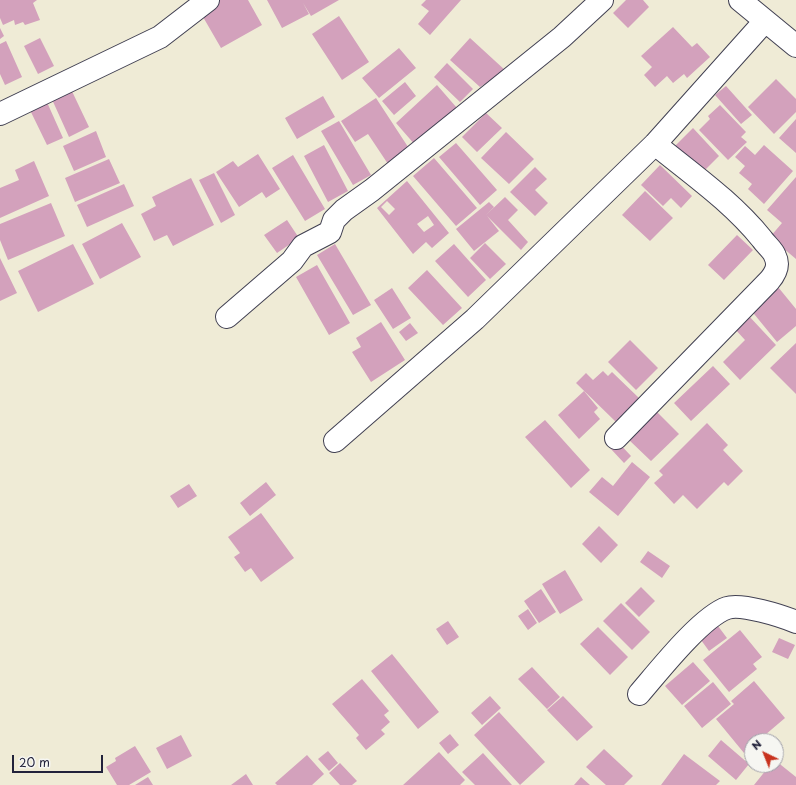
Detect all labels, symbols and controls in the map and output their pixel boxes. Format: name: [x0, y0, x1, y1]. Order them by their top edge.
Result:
north arrow: [744, 733, 784, 773]
text: N: [747, 735, 765, 754]
scale bar: [14, 747, 105, 773]
text: 20 m: [19, 753, 50, 771]

